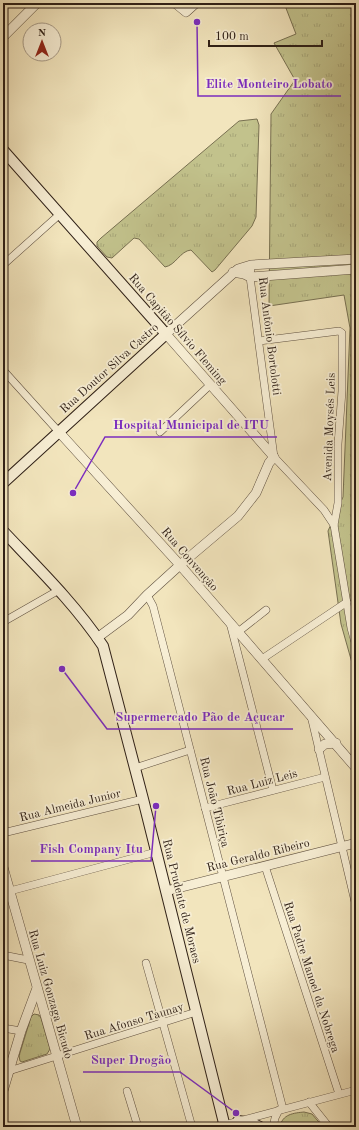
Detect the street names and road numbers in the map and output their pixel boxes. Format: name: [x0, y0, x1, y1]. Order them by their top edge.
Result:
street label: Rua Capitão Sílvio Fleming: [126, 272, 229, 388]
street label: Rua Antônio Bortolotti: [256, 276, 282, 396]
street label: Rua Doutor Silva Castro: [58, 321, 161, 416]
street label: Avenida Moysés Leis: [322, 373, 338, 482]
street label: Rua Convenção: [159, 526, 220, 594]
street label: Rua João Tibiriça: [197, 756, 231, 849]
street label: Rua Luiz Leis: [226, 768, 299, 798]
street label: Rua Almeida Junior: [18, 788, 122, 824]
street label: Rua Geraldo Ribeiro: [205, 837, 311, 875]
street label: Rua Prudente de Moraes: [160, 838, 202, 965]
street label: Rua Padre Manoel da Nobrega: [281, 900, 341, 1054]
street label: Rua Luiz Gonzaga Bicudo: [26, 928, 74, 1060]
street label: Rua Afonso Taunay: [83, 1001, 186, 1043]

